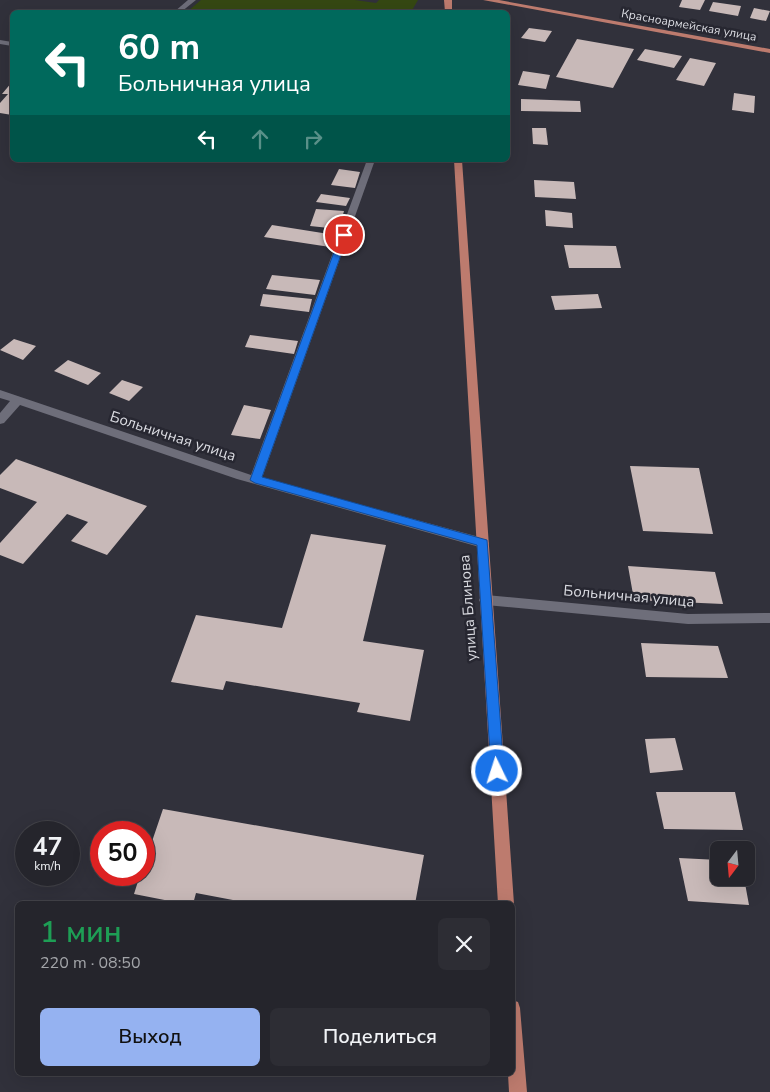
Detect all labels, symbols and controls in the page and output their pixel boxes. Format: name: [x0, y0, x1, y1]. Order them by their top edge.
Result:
street label: Красноармейская улица: [620, 5, 758, 45]
text: 60 m: [118, 24, 200, 71]
icon: left: [35, 30, 100, 95]
text: Больничная улица: [118, 69, 311, 99]
icon: left: [193, 125, 221, 153]
icon: ahead: [246, 125, 274, 153]
icon: right: [299, 125, 327, 153]
pin: [323, 214, 365, 256]
icon: arrive: [330, 221, 358, 249]
street label: Больничная улица: [107, 406, 239, 466]
street label: улица Блинова: [454, 554, 482, 662]
street label: Больничная улица: [563, 580, 695, 612]
position arrow: [470, 744, 522, 796]
speed limit sign: 50: [90, 821, 155, 886]
text: 47: [32, 830, 63, 864]
north arrow: [710, 841, 755, 886]
map controls: [710, 841, 755, 886]
text: km/h: [34, 858, 61, 874]
text: 1 мин: [40, 912, 122, 953]
button: close: [438, 918, 490, 970]
text: 220 m · 08:50: [40, 952, 141, 974]
button: Выход: [40, 1008, 260, 1066]
button: Поделиться: [270, 1008, 490, 1066]

